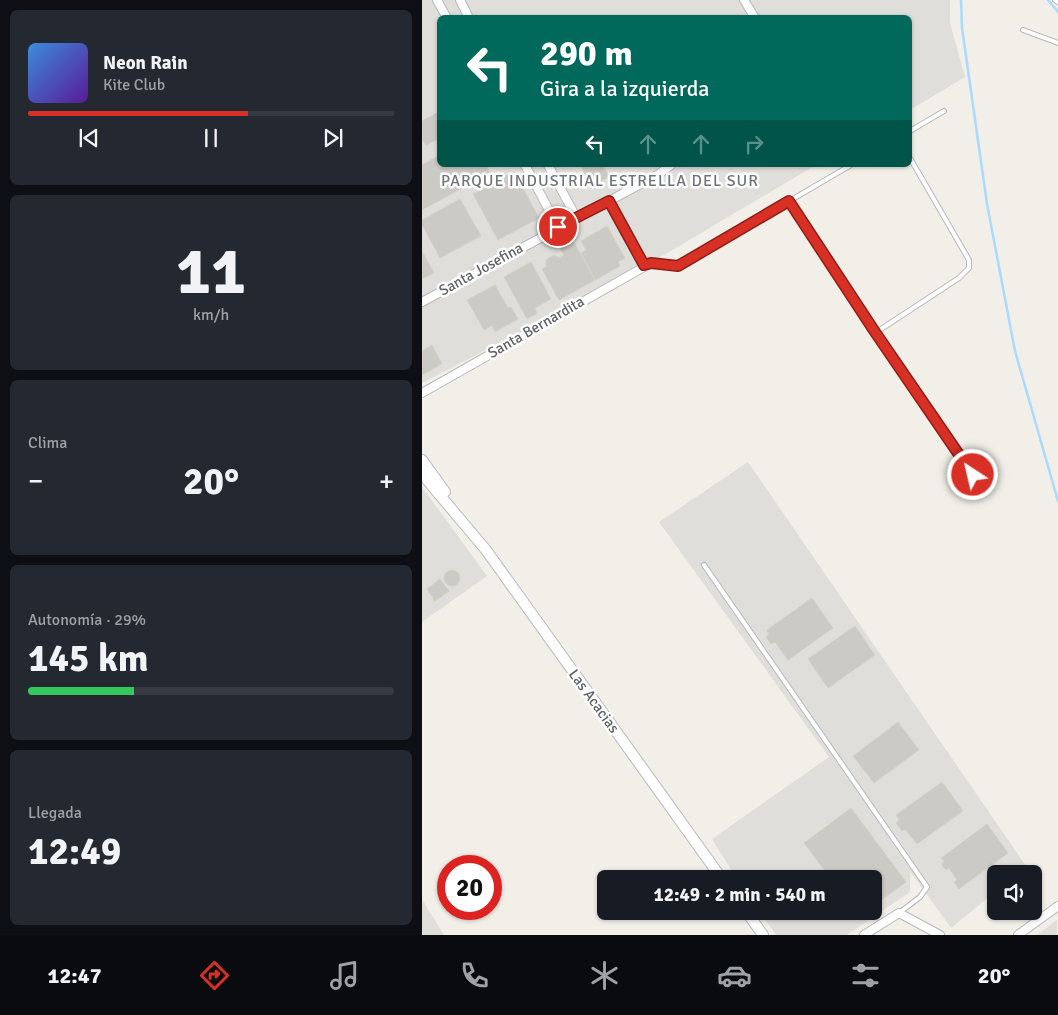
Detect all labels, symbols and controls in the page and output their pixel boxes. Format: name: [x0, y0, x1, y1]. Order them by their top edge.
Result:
text: 290 m: [540, 32, 633, 75]
icon: left: [457, 35, 522, 100]
text: Neon Rain: [103, 51, 188, 75]
text: Kite Club: [103, 75, 165, 95]
text: Gira a la izquierda: [540, 75, 709, 102]
icon: previous: [75, 124, 103, 152]
icon: pause: [197, 124, 225, 152]
icon: next: [319, 124, 347, 152]
icon: left: [581, 130, 609, 158]
icon: ahead: [634, 130, 662, 158]
icon: ahead: [687, 130, 715, 158]
icon: right: [740, 130, 768, 158]
district label: PARQUE INDUSTRIAL ESTRELLA DEL SUR: [441, 171, 759, 191]
pin: [537, 206, 579, 248]
icon: arrive: [544, 213, 572, 241]
text: 11: [176, 232, 246, 312]
street label: Santa Josefina: [436, 238, 526, 300]
street label: Santa Bernardita: [485, 292, 587, 362]
text: km/h: [193, 305, 229, 325]
text: Clima: [28, 433, 67, 453]
position arrow: [946, 448, 998, 500]
text: 20°: [183, 458, 239, 505]
text: −: [28, 464, 43, 498]
text: +: [379, 464, 394, 498]
text: Autonomía · 29%: [28, 610, 146, 630]
text: 145 km: [28, 635, 149, 682]
street label: Las Acacias: [565, 666, 623, 737]
text: Llegada: [28, 803, 82, 823]
text: 12:49: [28, 828, 121, 875]
speed limit sign: 20: [437, 855, 502, 920]
map controls: [987, 865, 1042, 920]
button: sound: [987, 865, 1042, 920]
text: 12:49 · 2 min · 540 m: [653, 883, 826, 907]
icon: directions: [197, 958, 232, 993]
icon: music: [327, 958, 362, 993]
icon: phone: [457, 958, 492, 993]
icon: climate: [587, 958, 622, 993]
icon: car: [717, 958, 752, 993]
icon: filters: [848, 958, 883, 993]
text: 12:47: [48, 962, 102, 989]
text: 20°: [978, 962, 1010, 989]

